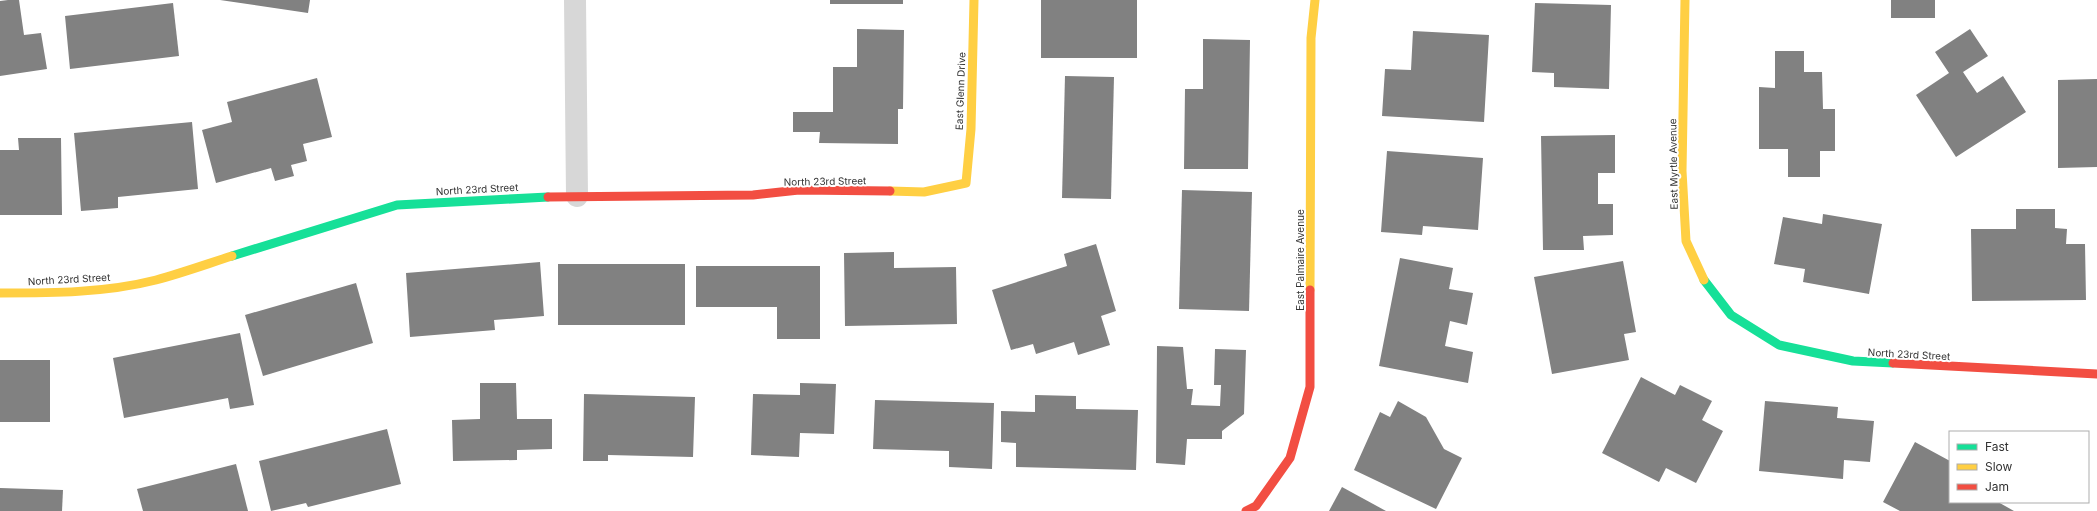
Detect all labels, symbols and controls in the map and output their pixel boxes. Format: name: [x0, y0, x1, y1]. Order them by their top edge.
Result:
street label: East Glenn Drive: [953, 52, 967, 130]
street label: East Myrtle Avenue: [1666, 118, 1680, 210]
street label: North 23rd Street: [784, 174, 867, 188]
street label: North 23rd Street: [436, 181, 519, 197]
street label: East Palmaire Avenue: [1294, 209, 1306, 311]
street label: North 23rd Street: [28, 271, 111, 287]
street label: North 23rd Street: [1868, 346, 1951, 362]
legend: [1949, 431, 2089, 503]
text: Fast: [1985, 439, 2009, 454]
text: Slow: [1985, 459, 2013, 474]
text: Jam: [1985, 479, 2009, 494]

